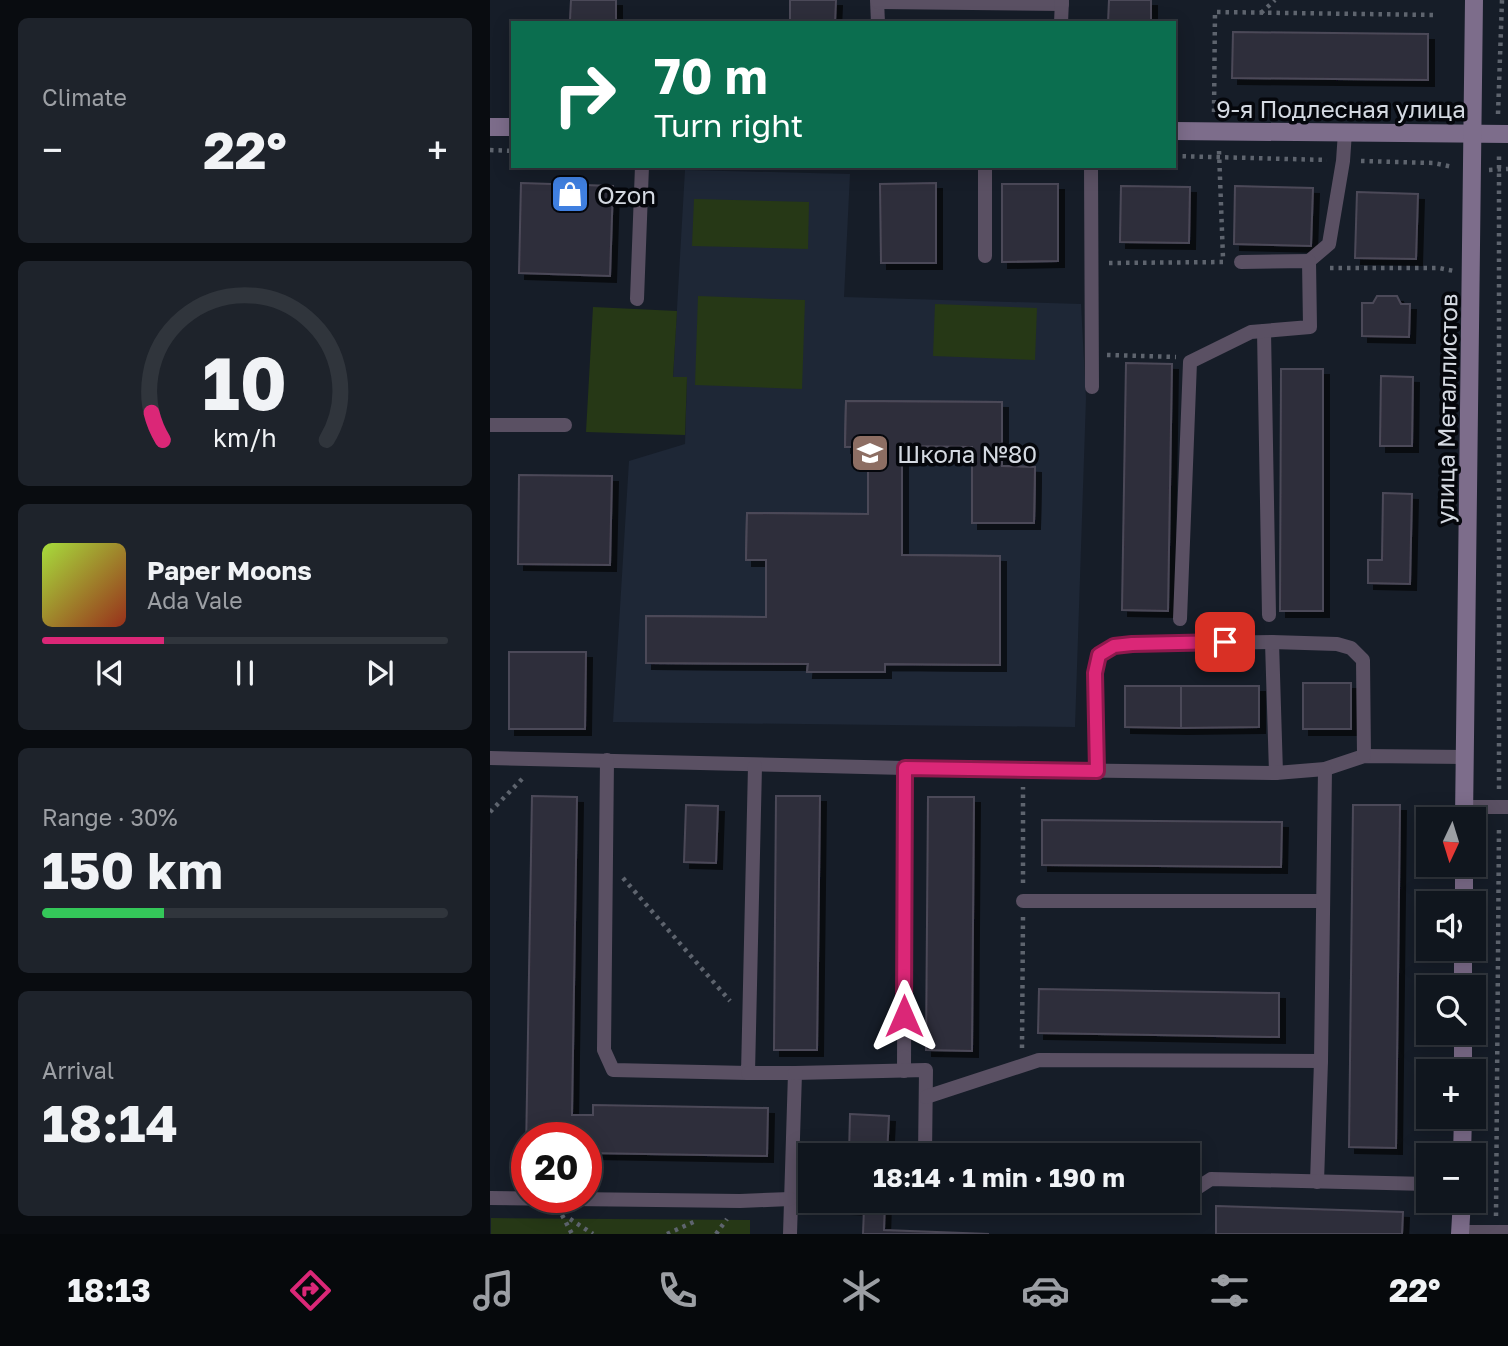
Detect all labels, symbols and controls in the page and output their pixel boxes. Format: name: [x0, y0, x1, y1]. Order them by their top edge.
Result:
text: 70 m: [654, 46, 768, 105]
icon: right: [539, 49, 630, 140]
text: Climate: [42, 83, 127, 111]
street label: 9-я Подлесная улица: [1216, 94, 1466, 123]
text: Turn right: [654, 106, 803, 144]
text: 22°: [203, 118, 287, 180]
text: −: [42, 127, 63, 172]
text: +: [427, 127, 448, 172]
shop icon: Ozon: [549, 173, 591, 215]
place label: Ozon: [597, 180, 656, 209]
street label: улица Металлистов: [1429, 293, 1463, 525]
text: 10: [203, 339, 287, 426]
text: km/h: [213, 422, 277, 453]
school or university icon: Школа №80: [849, 432, 891, 474]
place label: Школа №80: [897, 439, 1037, 468]
text: Paper Moons: [147, 555, 312, 586]
text: Ada Vale: [147, 586, 243, 614]
pin: [1195, 612, 1255, 672]
icon: arrive: [1206, 623, 1244, 661]
icon: previous: [91, 654, 129, 692]
icon: pause: [226, 654, 264, 692]
icon: next: [361, 654, 399, 692]
text: Range · 30%: [42, 803, 177, 831]
north arrow: [1416, 807, 1486, 877]
map controls: [1416, 807, 1486, 1213]
text: 150 km: [42, 838, 223, 900]
button: sound: [1416, 891, 1486, 961]
button: search: [1416, 975, 1486, 1045]
position arrow: [867, 979, 941, 1053]
text: Arrival: [42, 1056, 114, 1084]
button: +: [1416, 1059, 1486, 1129]
text: 18:14: [42, 1091, 178, 1153]
speed limit sign: 20: [511, 1122, 602, 1213]
button: −: [1416, 1143, 1486, 1213]
text: 18:14 · 1 min · 190 m: [873, 1162, 1125, 1193]
icon: directions: [286, 1266, 335, 1315]
icon: music: [469, 1266, 518, 1315]
icon: phone: [653, 1266, 702, 1315]
icon: climate: [837, 1266, 886, 1315]
icon: car: [1021, 1266, 1070, 1315]
icon: filters: [1205, 1266, 1254, 1315]
text: 18:13: [67, 1271, 151, 1309]
text: 22°: [1389, 1271, 1441, 1309]

